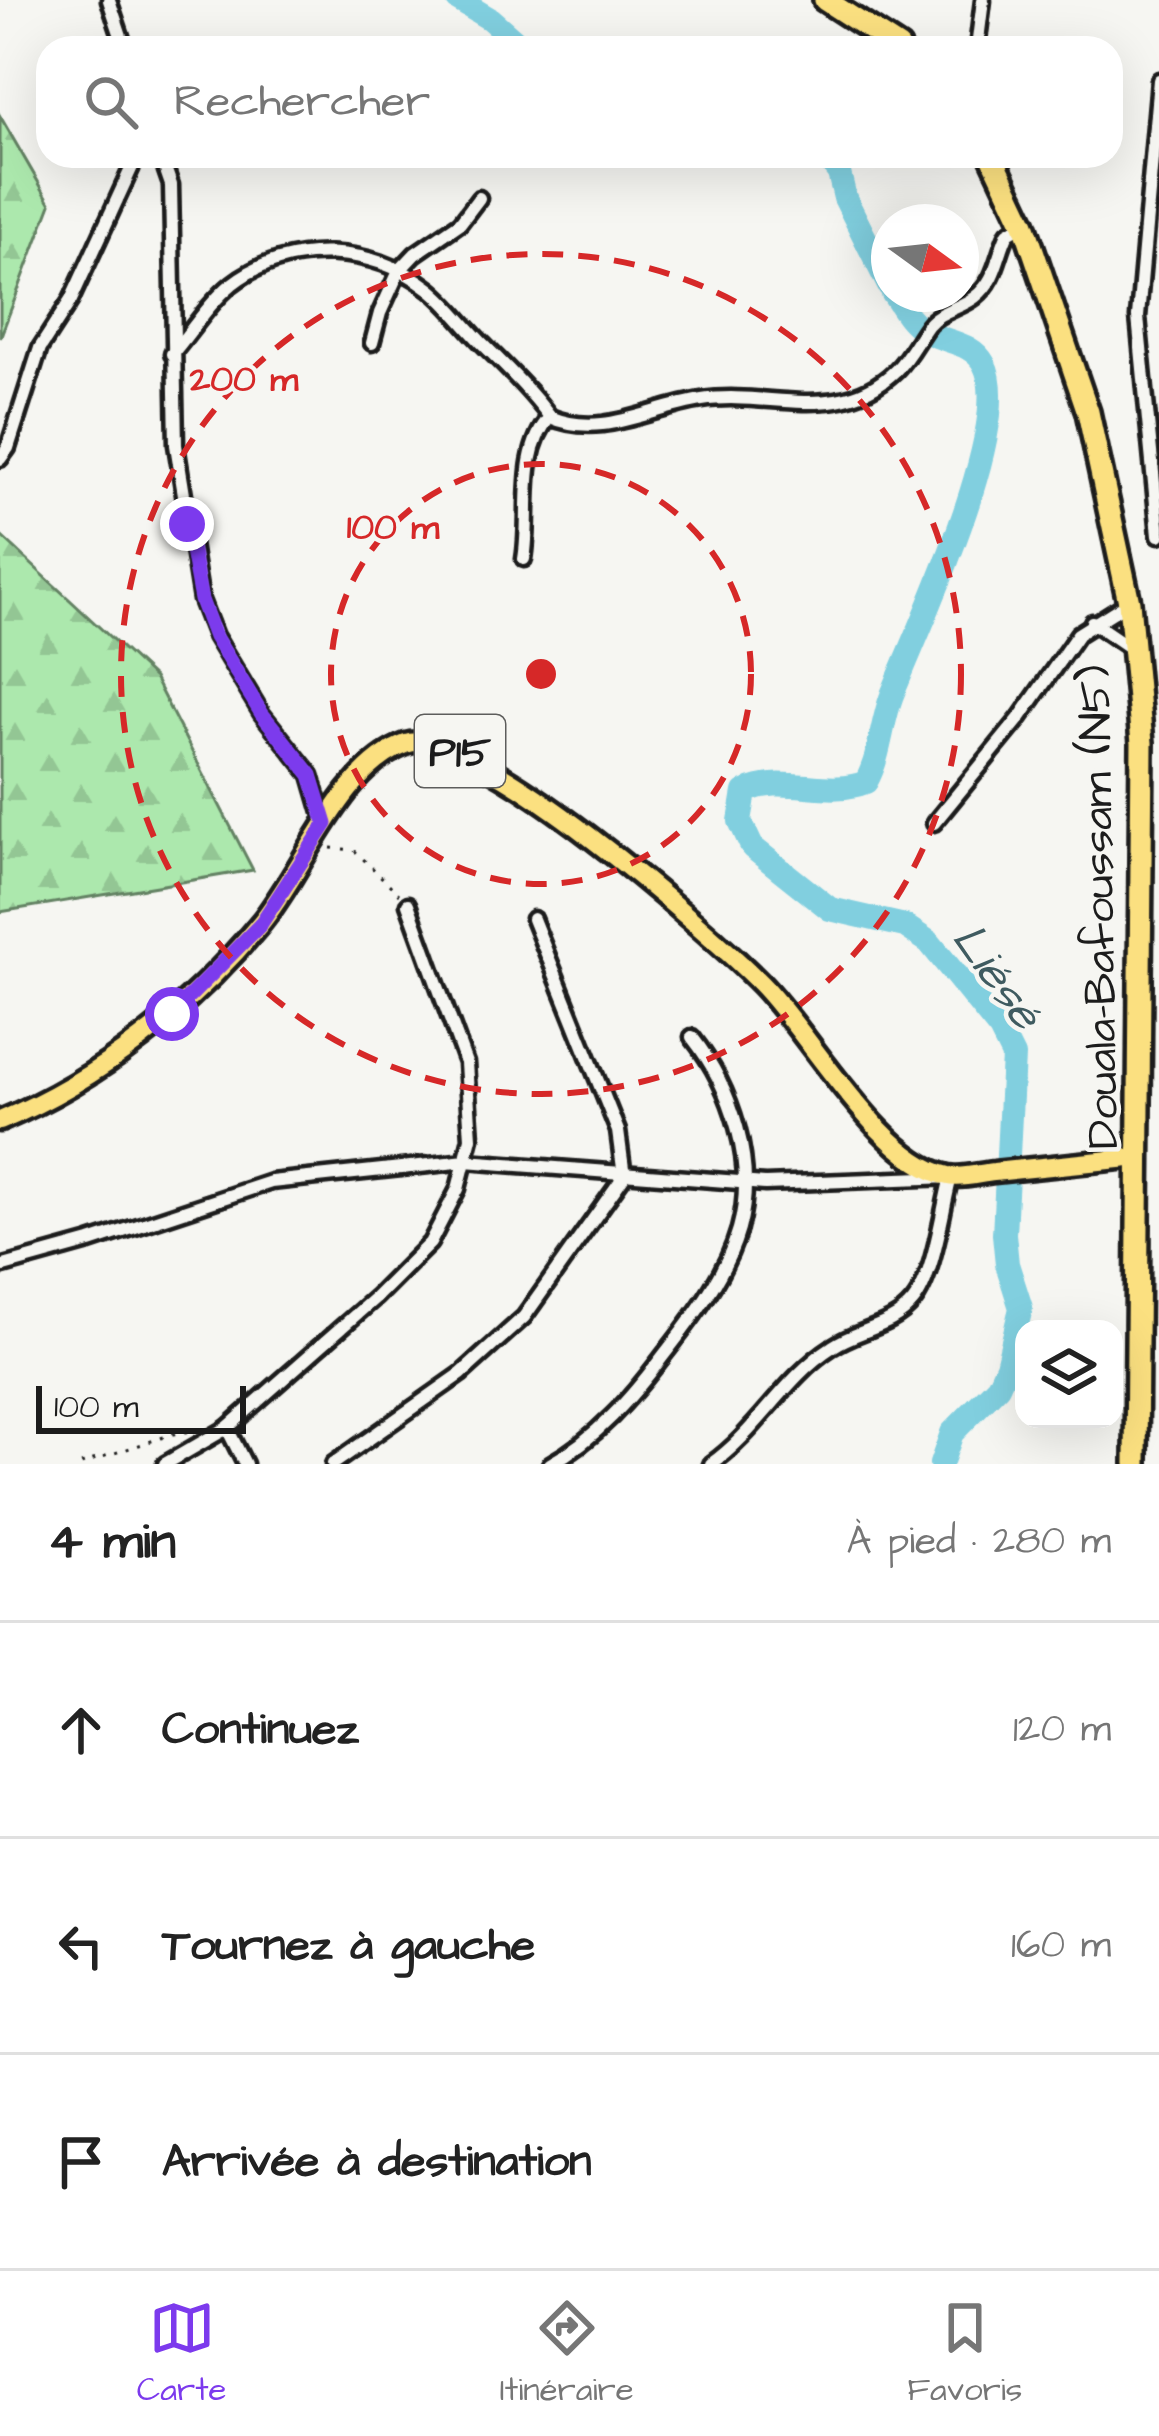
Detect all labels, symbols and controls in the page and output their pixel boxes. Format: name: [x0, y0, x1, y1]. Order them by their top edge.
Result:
search box: [36, 36, 1123, 168]
icon: search: [78, 69, 144, 135]
text: Rechercher: [174, 71, 430, 133]
north arrow: [871, 204, 979, 312]
text: 200 m: [189, 354, 299, 405]
route end: [160, 497, 214, 551]
text: 100 m: [347, 502, 440, 553]
centre of rings: [520, 653, 562, 695]
street label: Douala-Bafoussam (N5): [1065, 664, 1135, 1150]
road number: P15: [415, 715, 505, 787]
water label: Liésé: [936, 910, 1059, 1045]
route start: [145, 987, 199, 1041]
map controls: [1015, 1320, 1123, 1428]
button: layers: [1015, 1320, 1123, 1428]
scale bar: [36, 1380, 246, 1433]
text: 100 m: [54, 1384, 139, 1430]
text: 4 min: [48, 1507, 176, 1578]
text: À pied · 280 m: [847, 1515, 1111, 1569]
icon: ahead: [48, 1697, 114, 1763]
text: Continuez: [162, 1699, 359, 1761]
text: 120 m: [1013, 1703, 1111, 1757]
icon: left: [48, 1913, 114, 1979]
text: Tournez à gauche: [162, 1915, 535, 1977]
text: 160 m: [1011, 1919, 1111, 1973]
icon: arrive: [48, 2129, 114, 2195]
text: Arrivée à destination: [162, 2131, 591, 2193]
tab: Carte: [137, 2295, 226, 2413]
tab: Itinéraire: [500, 2295, 634, 2413]
tab: Favoris: [907, 2295, 1022, 2413]

